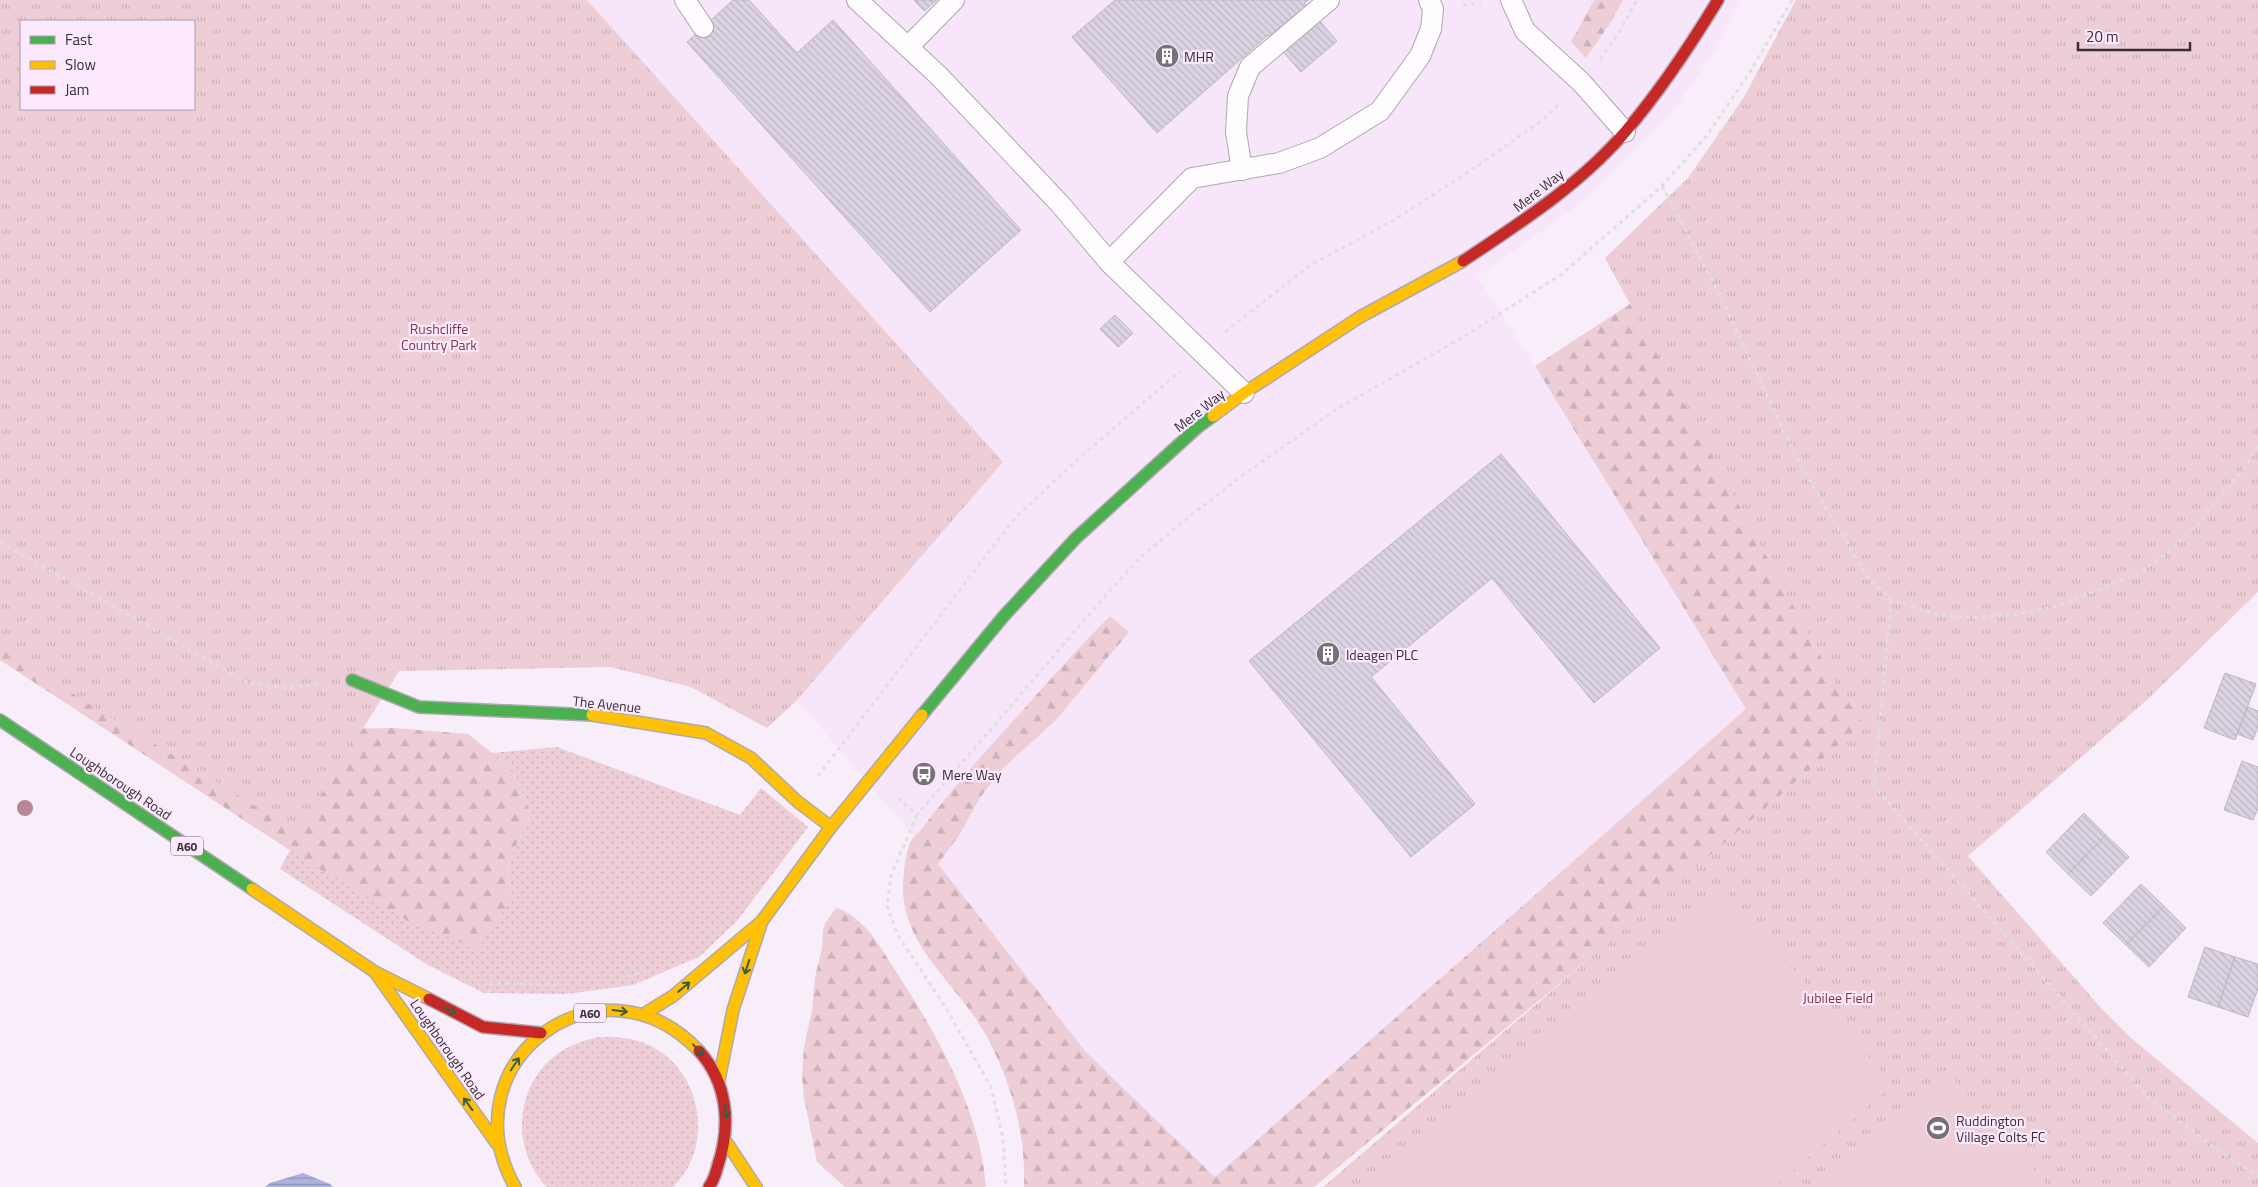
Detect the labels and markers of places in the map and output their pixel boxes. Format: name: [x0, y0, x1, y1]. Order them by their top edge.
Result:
building icon: MHR: [1154, 43, 1180, 69]
place label: MHR: [1184, 46, 1214, 67]
building icon: Ideagen PLC: [1315, 641, 1341, 667]
place label: Ideagen PLC: [1346, 644, 1419, 665]
bus stop icon: Mere Way: [911, 761, 937, 787]
place label: Mere Way: [942, 764, 1002, 785]
place label: Ruddington Village Colts FC: [1956, 1110, 2046, 1147]
sports icon: Ruddington Village Colts FC: [1925, 1115, 1951, 1141]

